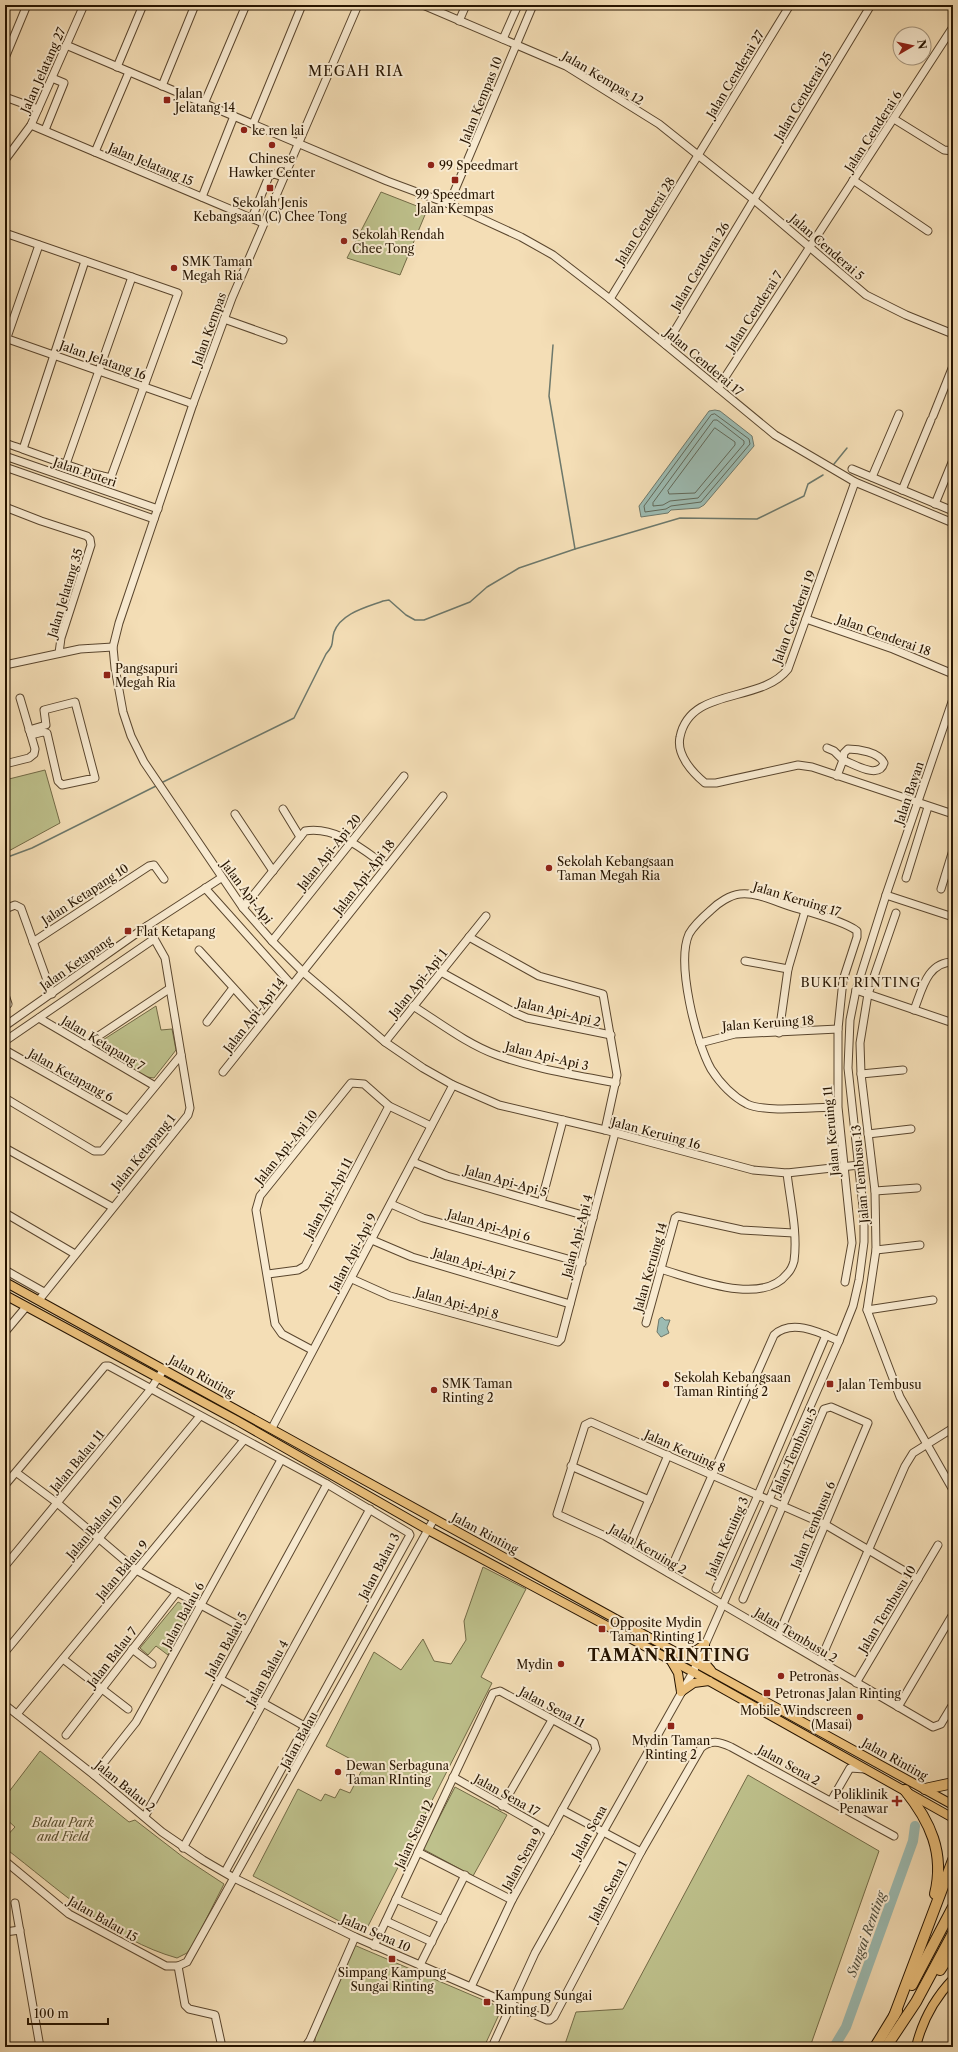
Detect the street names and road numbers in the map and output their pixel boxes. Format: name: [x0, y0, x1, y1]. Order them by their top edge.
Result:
street label: Jalan Jelatang 27: [17, 25, 69, 117]
street label: Jalan Cenderai 27: [702, 27, 767, 122]
street label: Jalan Kempas 12: [558, 47, 646, 108]
street label: Jalan Cenderai 25: [770, 49, 835, 144]
street label: Jalan Kempas 10: [456, 54, 505, 148]
street label: Jalan Cenderai 6: [840, 88, 905, 176]
street label: Jalan Jelatang 15: [104, 139, 196, 189]
street label: Jalan Cenderai 28: [611, 174, 678, 269]
street label: Jalan Cenderai 5: [785, 209, 867, 283]
street label: Jalan Cenderai 26: [667, 219, 732, 315]
street label: Jalan Cenderai 7: [721, 268, 786, 356]
street label: Jalan Kempas: [188, 290, 229, 370]
street label: Jalan Cenderai 17: [660, 324, 746, 399]
street label: Jalan Jelatang 16: [56, 337, 149, 383]
street label: Jalan Puteri: [49, 454, 119, 490]
street label: Jalan Jelatang 35: [44, 547, 86, 641]
street label: Jalan Cenderai 19: [769, 568, 819, 668]
street label: Jalan Cenderai 18: [833, 610, 933, 659]
street label: Jalan Bayan: [891, 759, 927, 828]
street label: Jalan Api-Api 20: [293, 811, 364, 895]
street label: Jalan Api-Api 18: [329, 837, 398, 919]
street label: Jalan Api-Api: [217, 856, 276, 927]
street label: Jalan Ketapang 10: [37, 860, 131, 929]
street label: Jalan Keruing 17: [749, 878, 843, 919]
street label: Jalan Ketapang: [35, 932, 116, 995]
street label: Jalan Api-Api 1: [385, 946, 450, 1022]
street label: Jalan Api-Api 14: [219, 975, 288, 1057]
street label: Jalan Api-Api 2: [514, 994, 603, 1030]
street label: Jalan Ketapang 7: [57, 1011, 147, 1074]
street label: Jalan Keruing 18: [720, 1012, 814, 1034]
street label: Jalan Api-Api 3: [502, 1038, 590, 1074]
street label: Jalan Ketapang 6: [24, 1044, 116, 1105]
street label: Jalan Keruing 11: [820, 1086, 843, 1178]
street label: Jalan Api-Api 10: [250, 1107, 321, 1189]
street label: Jalan Ketapang 1: [107, 1111, 178, 1194]
street label: Jalan Keruing 16: [608, 1113, 702, 1152]
street label: Jalan Tembusu 13: [848, 1124, 872, 1226]
street label: Jalan Api-Api 11: [300, 1155, 356, 1243]
street label: Jalan Api-Api 5: [461, 1161, 549, 1200]
street label: Jalan Api-Api 4: [558, 1193, 595, 1281]
street label: Jalan Api-Api 6: [444, 1205, 532, 1244]
street label: Jalan Api-Api 9: [325, 1211, 380, 1295]
street label: Jalan Keruing 14: [630, 1221, 670, 1315]
street label: Jalan Api-Api 7: [429, 1244, 517, 1284]
street label: Jalan Api-Api 8: [412, 1283, 500, 1322]
street label: Jalan Rinting: [165, 1351, 238, 1401]
street label: Jalan Tembusu 5: [767, 1405, 820, 1499]
street label: Jalan Keruing 8: [640, 1426, 728, 1476]
street label: Jalan Balau 11: [45, 1427, 107, 1497]
street label: Jalan Tembusu 6: [787, 1479, 838, 1573]
street label: Jalan Balau 10: [62, 1492, 125, 1564]
street label: Jalan Keruing 3: [702, 1494, 751, 1581]
street label: Jalan Rinting: [448, 1508, 521, 1557]
street label: Jalan Keruing 2: [605, 1520, 689, 1577]
street label: Jalan Balau 3: [354, 1530, 403, 1603]
street label: Jalan Balau 9: [91, 1537, 151, 1604]
street label: Jalan Tembusu 10: [854, 1562, 919, 1657]
street label: Jalan Balau 6: [158, 1579, 207, 1652]
street label: Jalan Tembusu 2: [750, 1603, 840, 1666]
street label: Jalan Balau 5: [201, 1610, 250, 1682]
street label: Jalan Balau 7: [83, 1624, 140, 1692]
street label: Jalan Balau 4: [242, 1637, 291, 1710]
street label: Jalan Sena 11: [515, 1683, 587, 1731]
street label: Jalan Balau: [276, 1708, 321, 1773]
street label: Jalan Rinting: [858, 1734, 931, 1784]
street label: Jalan Sena 2: [754, 1741, 823, 1788]
street label: Jalan Balau 2: [90, 1756, 158, 1815]
street label: Jalan Sena 17: [470, 1770, 543, 1819]
street label: Jalan Sena 12: [391, 1797, 436, 1872]
street label: Jalan Sena: [567, 1802, 610, 1863]
street label: Jalan Sena 9: [498, 1825, 545, 1894]
street label: Jalan Sena 1: [585, 1858, 630, 1926]
street label: Jalan Balau 15: [64, 1892, 140, 1945]
street label: Jalan Sena 10: [337, 1910, 413, 1955]

